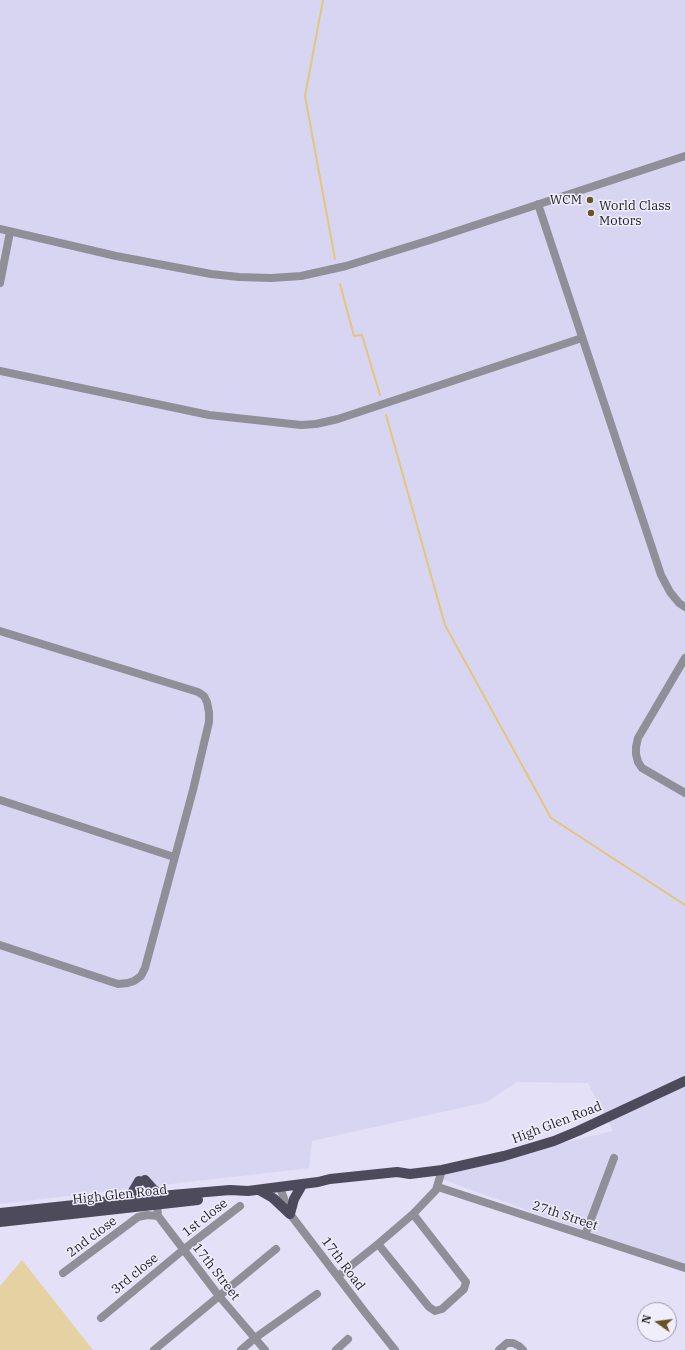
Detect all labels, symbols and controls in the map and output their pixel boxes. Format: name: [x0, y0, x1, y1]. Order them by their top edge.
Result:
place label: WCM: [550, 192, 582, 208]
marker: WCM: [585, 195, 595, 205]
place label: World Class Motors: [599, 198, 671, 229]
marker: World Class Motors: [586, 208, 596, 218]
street label: High Glen Road: [510, 1099, 604, 1147]
street label: High Glen Road: [72, 1182, 168, 1208]
street label: 1st close: [179, 1196, 231, 1240]
street label: 27th Street: [530, 1198, 600, 1234]
street label: 2nd close: [64, 1213, 120, 1261]
street label: 17th Road: [318, 1234, 368, 1294]
street label: 17th Street: [189, 1240, 243, 1304]
street label: 3rd close: [108, 1250, 162, 1298]
north arrow: [637, 1302, 677, 1342]
text: N: [638, 1313, 654, 1325]

